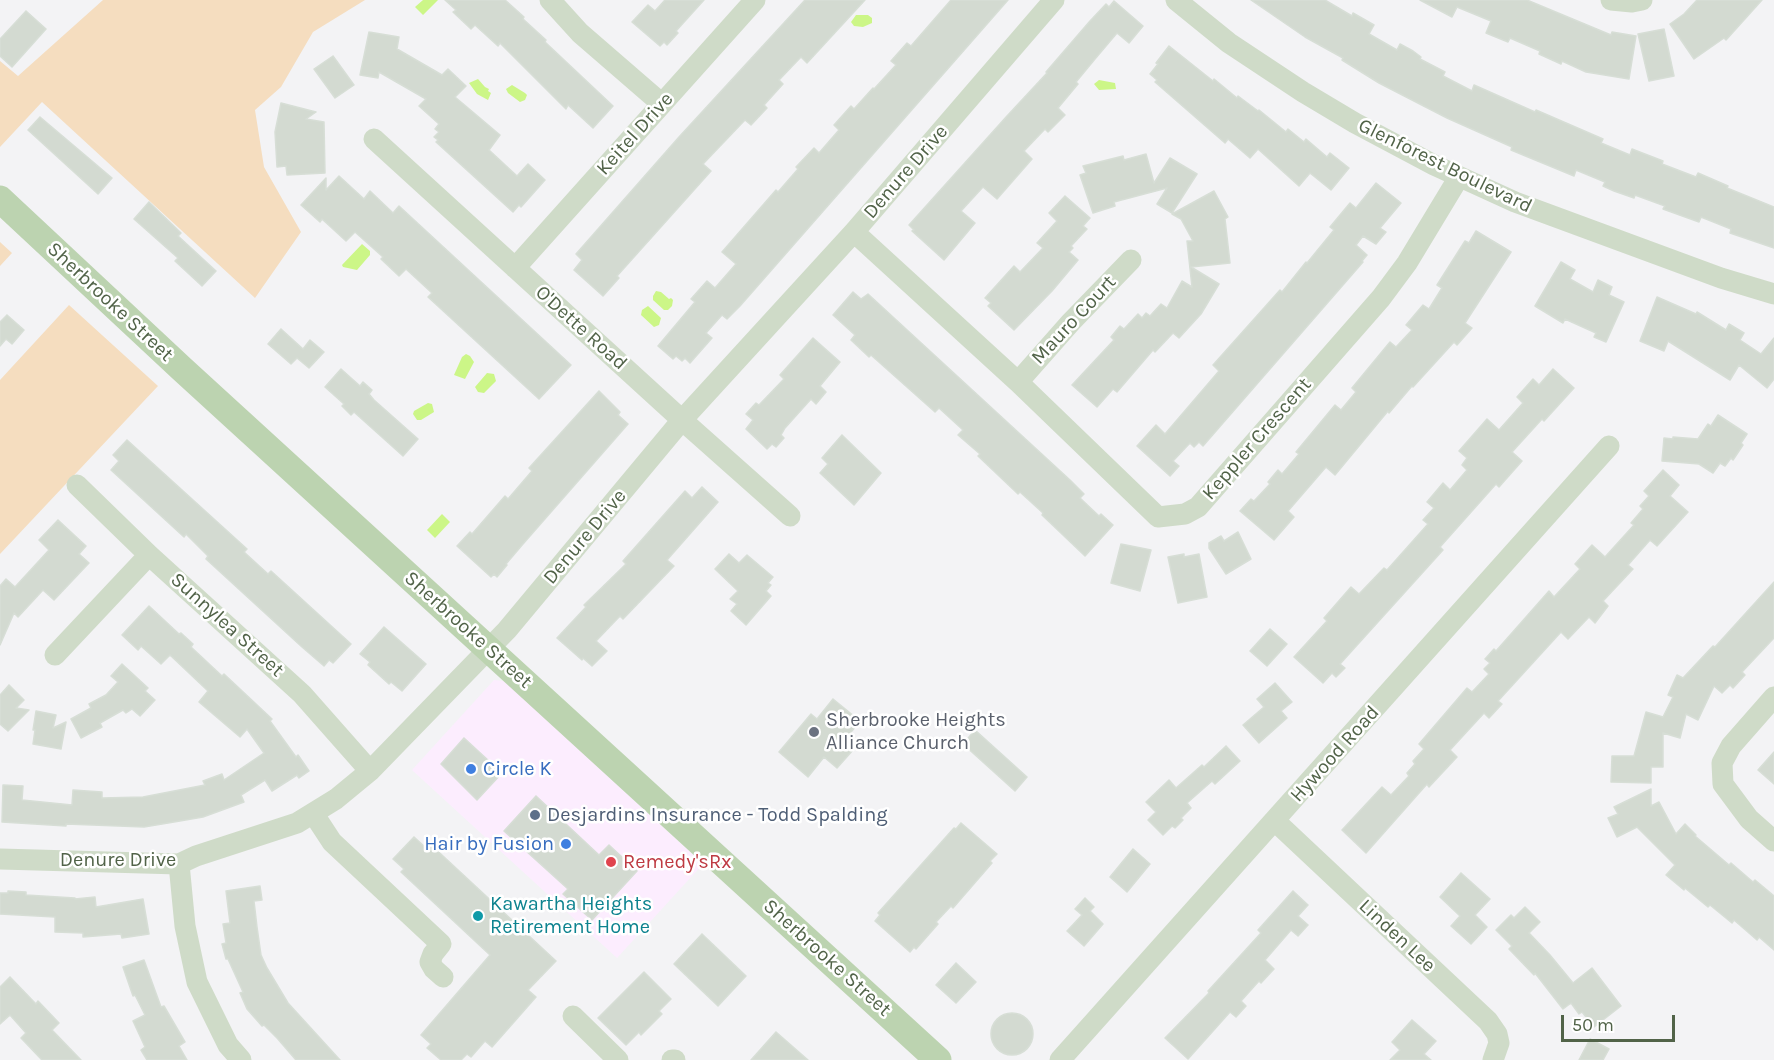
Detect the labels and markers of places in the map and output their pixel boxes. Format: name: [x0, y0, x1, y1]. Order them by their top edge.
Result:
place label: Sherbrooke Heights Alliance Church: [826, 708, 1006, 755]
marker: Sherbrooke Heights Alliance Church: [807, 725, 821, 739]
place label: Circle K: [483, 757, 552, 781]
marker: Circle K: [464, 762, 478, 776]
place label: Desjardins Insurance - Todd Spalding: [547, 803, 888, 827]
marker: Desjardins Insurance - Todd Spalding: [528, 808, 542, 822]
place label: Hair by Fusion: [424, 832, 554, 856]
marker: Hair by Fusion: [559, 837, 573, 851]
place label: Remedy'sRx: [623, 850, 731, 874]
marker: Remedy'sRx: [604, 855, 618, 869]
place label: Kawartha Heights Retirement Home: [490, 892, 652, 939]
marker: Kawartha Heights Retirement Home: [471, 909, 485, 923]

